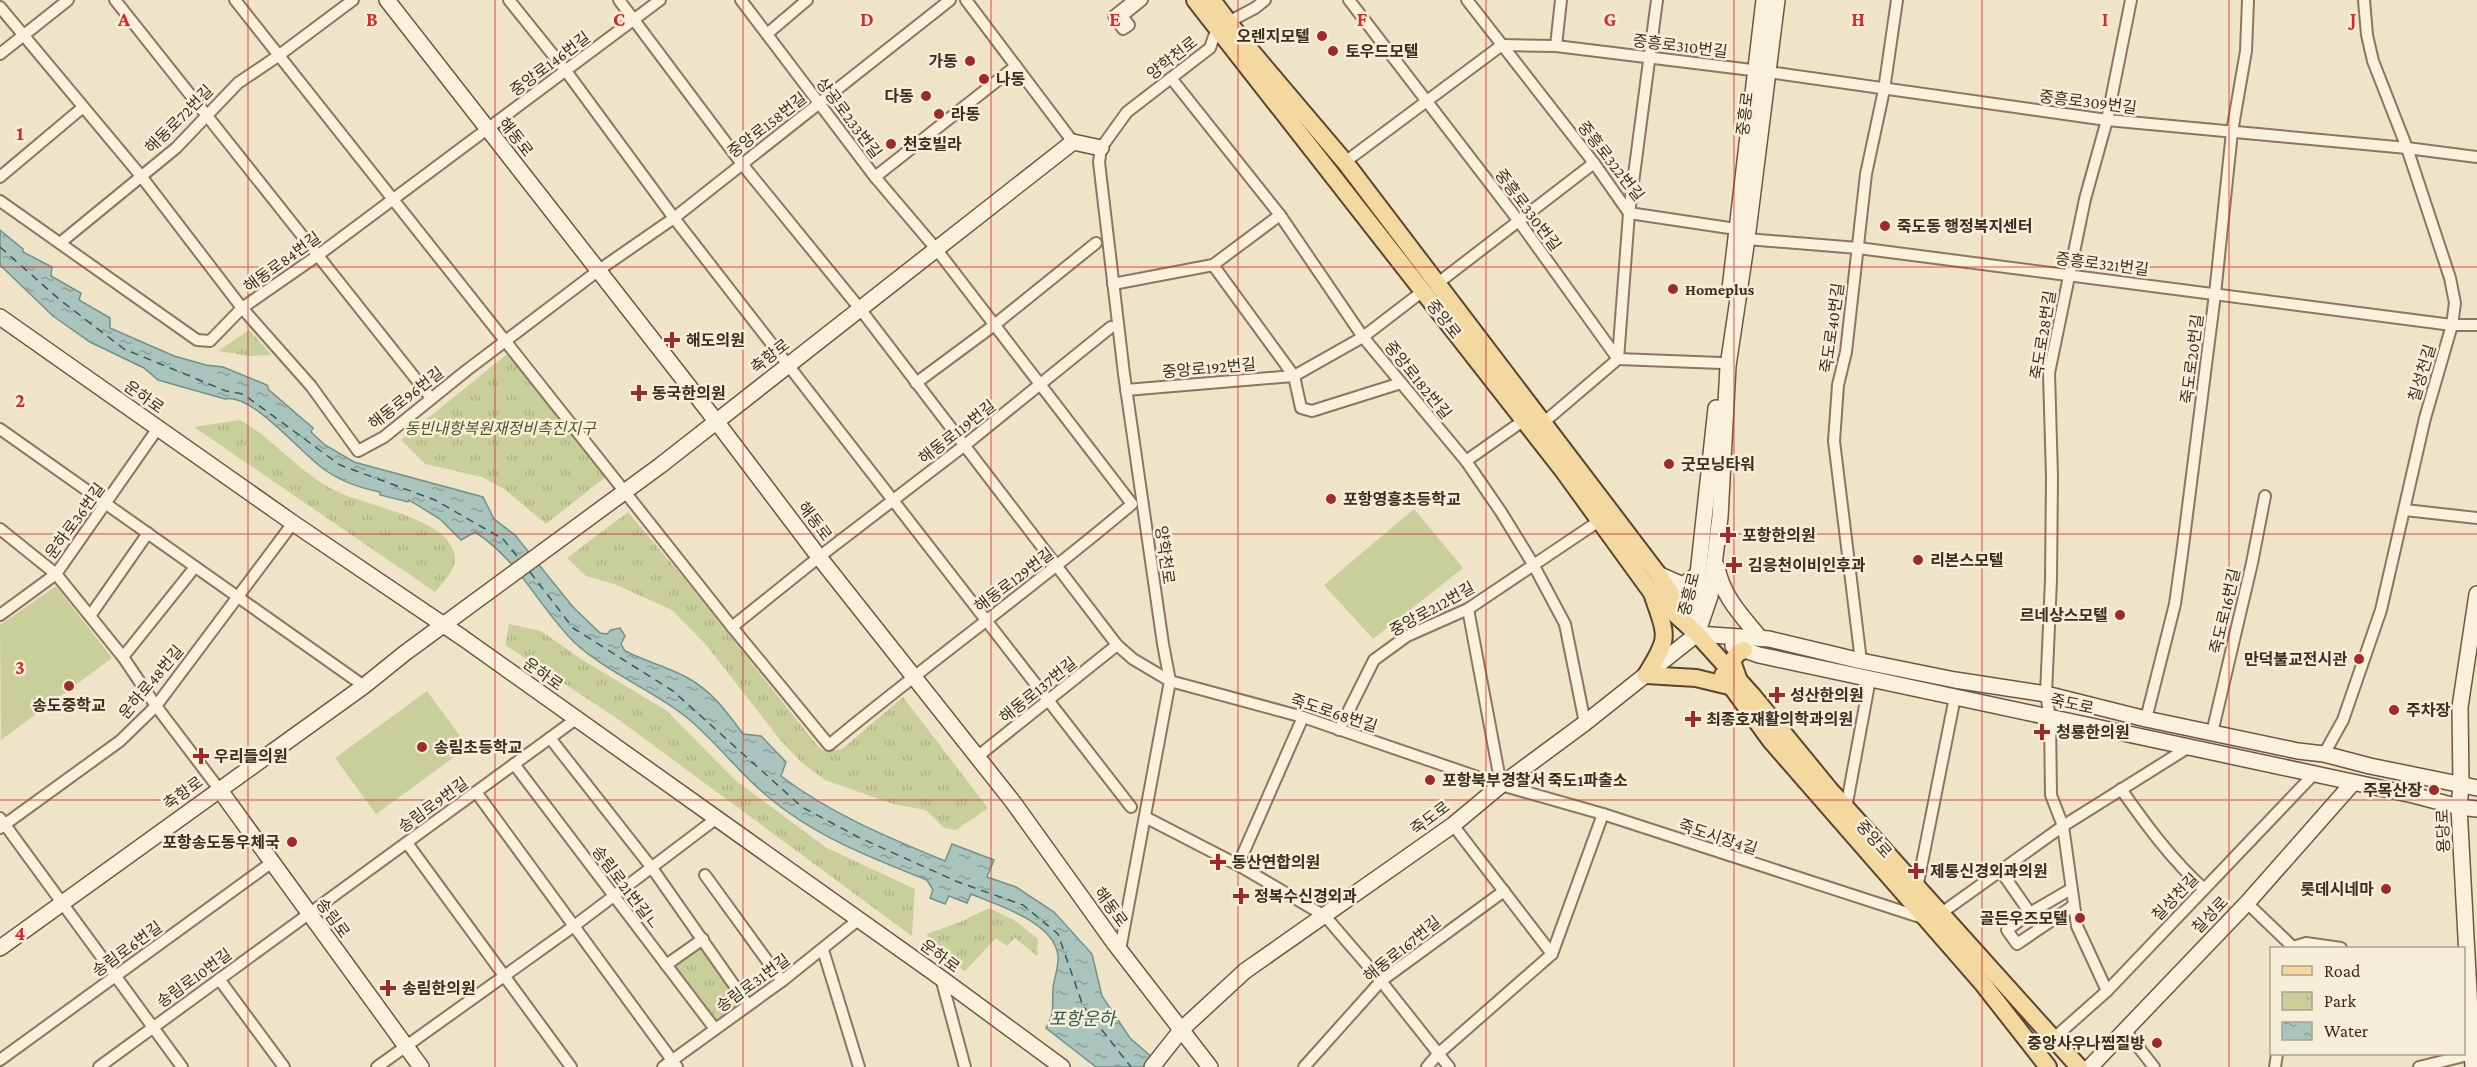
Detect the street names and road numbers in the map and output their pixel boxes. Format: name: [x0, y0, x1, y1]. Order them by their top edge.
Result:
street label: 중앙로146번길: [507, 29, 593, 99]
street label: 중흥로310번길: [1632, 32, 1728, 60]
street label: 양학천로: [1144, 33, 1201, 83]
street label: 상공로233번길: [813, 74, 885, 162]
street label: 해동로72번길: [142, 82, 216, 156]
street label: 중흥로309번길: [2038, 88, 2138, 116]
street label: 중앙로158번길: [724, 89, 810, 161]
street label: 중흥로: [1734, 91, 1756, 137]
street label: 해동로: [496, 114, 536, 160]
street label: 중흥로322번길: [1575, 118, 1647, 204]
street label: 중흥로330번길: [1492, 166, 1564, 254]
street label: 해동로84번길: [240, 229, 324, 295]
street label: 중흥로321번길: [2054, 250, 2150, 278]
street label: 죽도로40번길: [1817, 282, 1847, 374]
street label: 죽도로28번길: [2028, 289, 2058, 381]
street label: 중앙로: [1424, 296, 1464, 342]
street label: 죽도로20번길: [2178, 313, 2206, 405]
street label: 축항로: [747, 336, 793, 376]
street label: 중앙로182번길: [1381, 338, 1455, 422]
street label: 칠성천길: [2405, 342, 2439, 404]
street label: 중앙로192번길: [1161, 355, 1257, 381]
street label: 해동로96번길: [365, 364, 447, 432]
street label: 운하로: [121, 377, 167, 417]
street label: 해동로119번길: [915, 397, 999, 467]
street label: 운하로36번길: [42, 480, 108, 562]
street label: 해동로: [795, 498, 835, 544]
street label: 양학천로: [1152, 525, 1178, 586]
street label: 해동로129번길: [971, 545, 1057, 615]
street label: 죽도로16번길: [2207, 567, 2243, 655]
street label: 중흥로: [1675, 570, 1703, 617]
street label: 중앙로212번길: [1387, 579, 1477, 639]
street label: 운하로48번길: [115, 642, 187, 722]
street label: 운하로: [520, 654, 566, 694]
street label: 해동로137번길: [996, 654, 1080, 726]
street label: 죽도로68번길: [1288, 691, 1380, 735]
street label: 죽도로: [2049, 691, 2096, 717]
street label: 축항로: [160, 773, 206, 813]
street label: 송림로9번길: [395, 774, 471, 836]
street label: 죽도로: [1407, 798, 1453, 838]
street label: 용당로: [2434, 808, 2452, 853]
street label: 죽도시장4길: [1676, 816, 1760, 858]
street label: 중앙로: [1853, 817, 1895, 861]
street label: 송림로21번길ㄴ: [589, 842, 663, 934]
street label: 칠성천길: [2148, 870, 2202, 924]
street label: 해동로: [1091, 884, 1131, 930]
street label: 칠성로: [2189, 893, 2232, 937]
street label: 송림로: [313, 895, 353, 941]
street label: 해동로167번길: [1360, 913, 1444, 985]
street label: 송림로6번길: [89, 918, 165, 980]
street label: 운하로: [917, 936, 963, 976]
street label: 송림로10번길: [153, 945, 235, 1011]
street label: 송림로31번길: [713, 951, 793, 1015]

